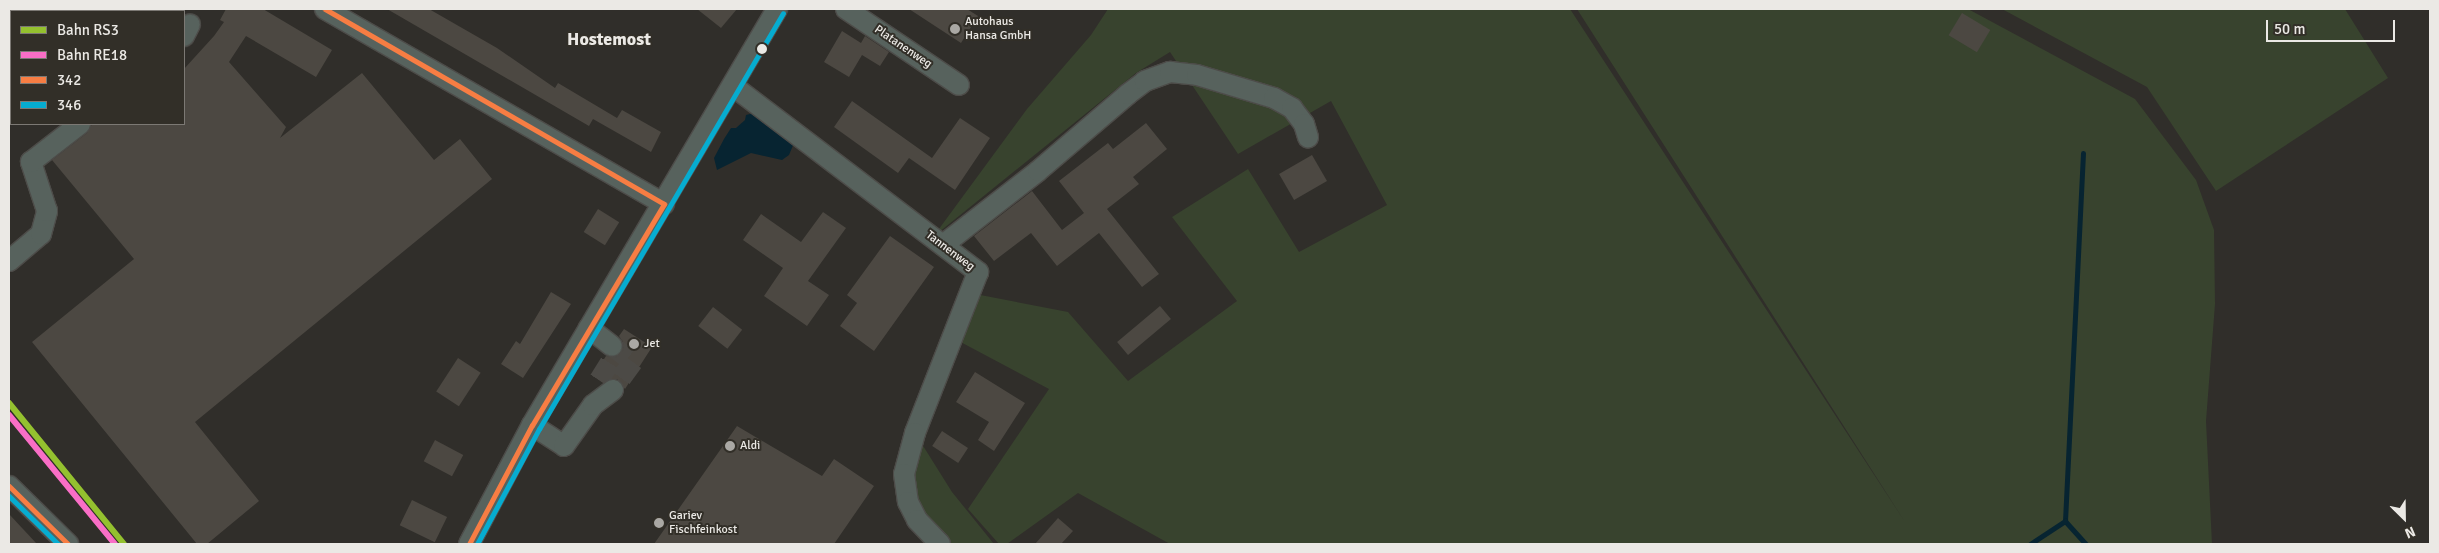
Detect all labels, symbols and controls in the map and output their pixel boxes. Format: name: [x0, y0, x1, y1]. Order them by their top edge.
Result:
legend: [10, 10, 185, 125]
scale bar: [2269, 10, 2398, 42]
place label: Autohaus Hansa GmbH: [965, 15, 1031, 43]
text: 50 m: [2274, 20, 2305, 38]
text: Bahn RS3: [57, 21, 119, 39]
street label: Platanenweg: [871, 22, 935, 72]
marker: Autohaus Hansa GmbH: [949, 23, 961, 35]
district label: Hostemost: [567, 28, 651, 50]
unlabelled marker: [757, 44, 767, 54]
text: Bahn RE18: [57, 46, 127, 64]
text: 342: [57, 71, 81, 89]
text: 346: [57, 96, 81, 114]
street label: Tannenweg: [923, 228, 977, 274]
place label: Jet: [644, 337, 660, 351]
marker: Jet: [628, 338, 640, 350]
place label: Aldi: [740, 439, 760, 453]
marker: Aldi: [724, 440, 736, 452]
north arrow: [2379, 493, 2429, 543]
place label: Gariev Fischfeinkost: [669, 509, 737, 537]
marker: Gariev Fischfeinkost: [653, 517, 665, 529]
text: N: [2402, 523, 2418, 542]

